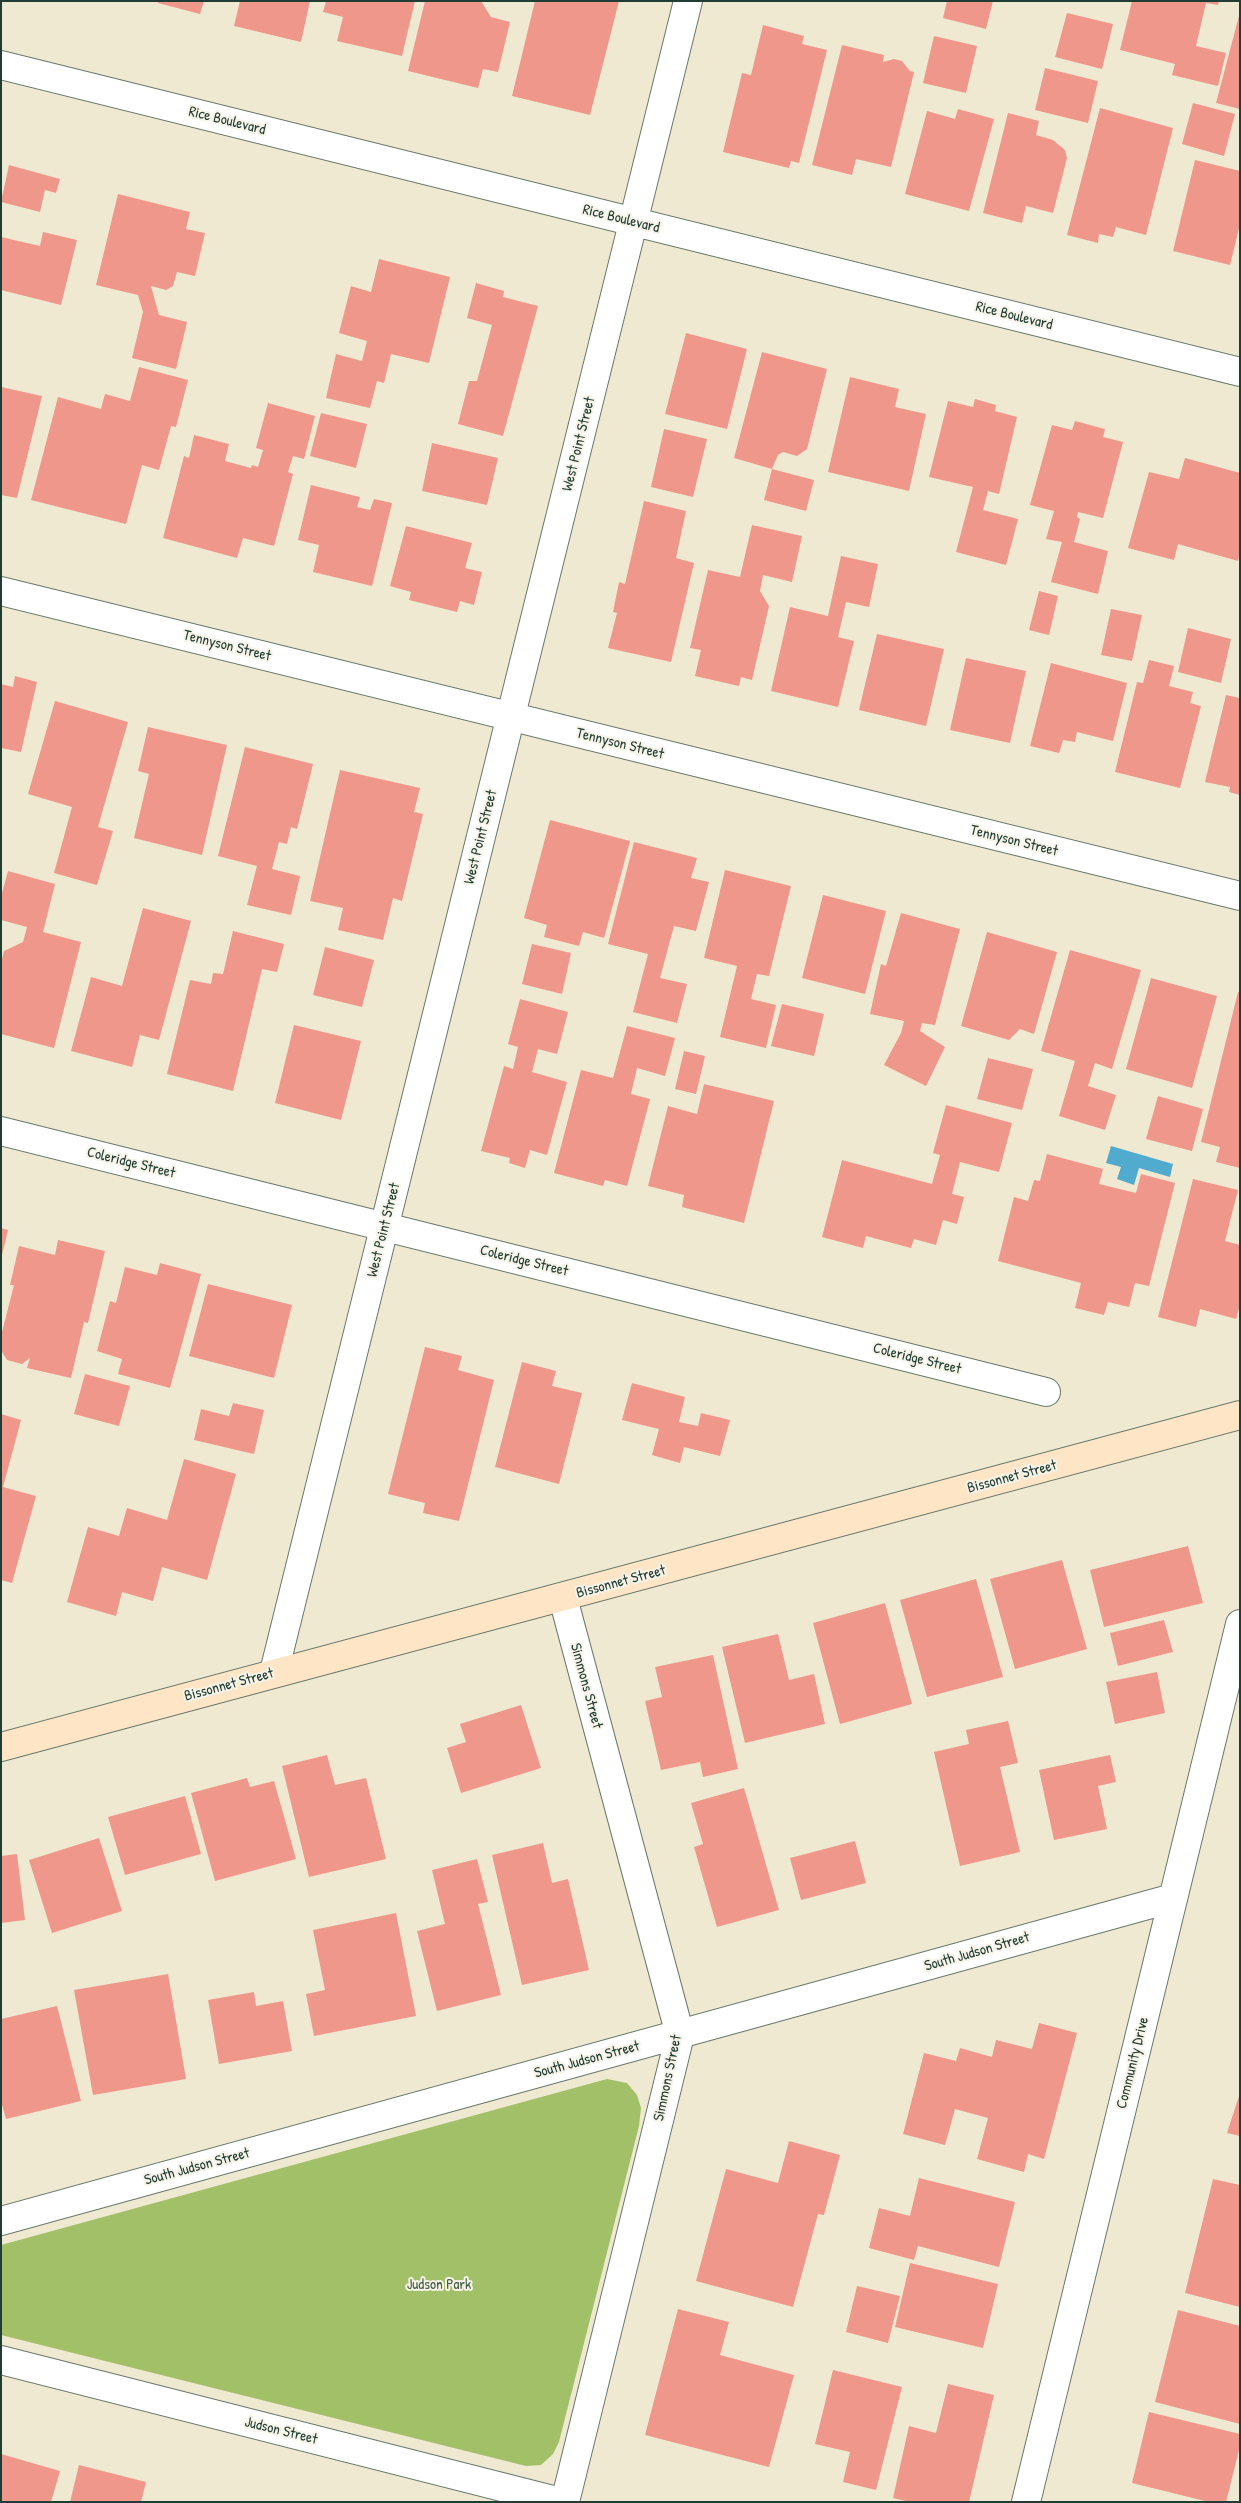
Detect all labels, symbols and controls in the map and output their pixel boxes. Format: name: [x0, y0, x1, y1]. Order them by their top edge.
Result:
street label: Rice Boulevard: [187, 103, 267, 139]
street label: Rice Boulevard: [581, 201, 661, 237]
street label: Rice Boulevard: [974, 298, 1054, 334]
street label: West Point Street: [559, 395, 599, 493]
street label: Tennyson Street: [181, 626, 273, 666]
street label: Tennyson Street: [574, 724, 666, 764]
street label: West Point Street: [461, 788, 501, 886]
street label: Tennyson Street: [968, 821, 1060, 861]
street label: Coleridge Street: [85, 1143, 177, 1183]
street label: West Point Street: [364, 1181, 404, 1279]
street label: Coleridge Street: [478, 1241, 570, 1281]
street label: Coleridge Street: [871, 1339, 963, 1379]
street label: Bissonnet Street: [965, 1456, 1059, 1498]
street label: Bissonnet Street: [574, 1561, 668, 1603]
street label: Simmons Street: [566, 1641, 606, 1731]
street label: Bissonnet Street: [182, 1664, 276, 1706]
street label: South Judson Street: [923, 1928, 1031, 1976]
street label: Community Drive: [1113, 2015, 1153, 2111]
street label: Simmons Street: [650, 2033, 686, 2123]
street label: South Judson Street: [532, 2037, 642, 2083]
street label: South Judson Street: [142, 2144, 252, 2190]
park label: Judson Park: [407, 2276, 471, 2294]
street label: Judson Street: [243, 2413, 319, 2449]

